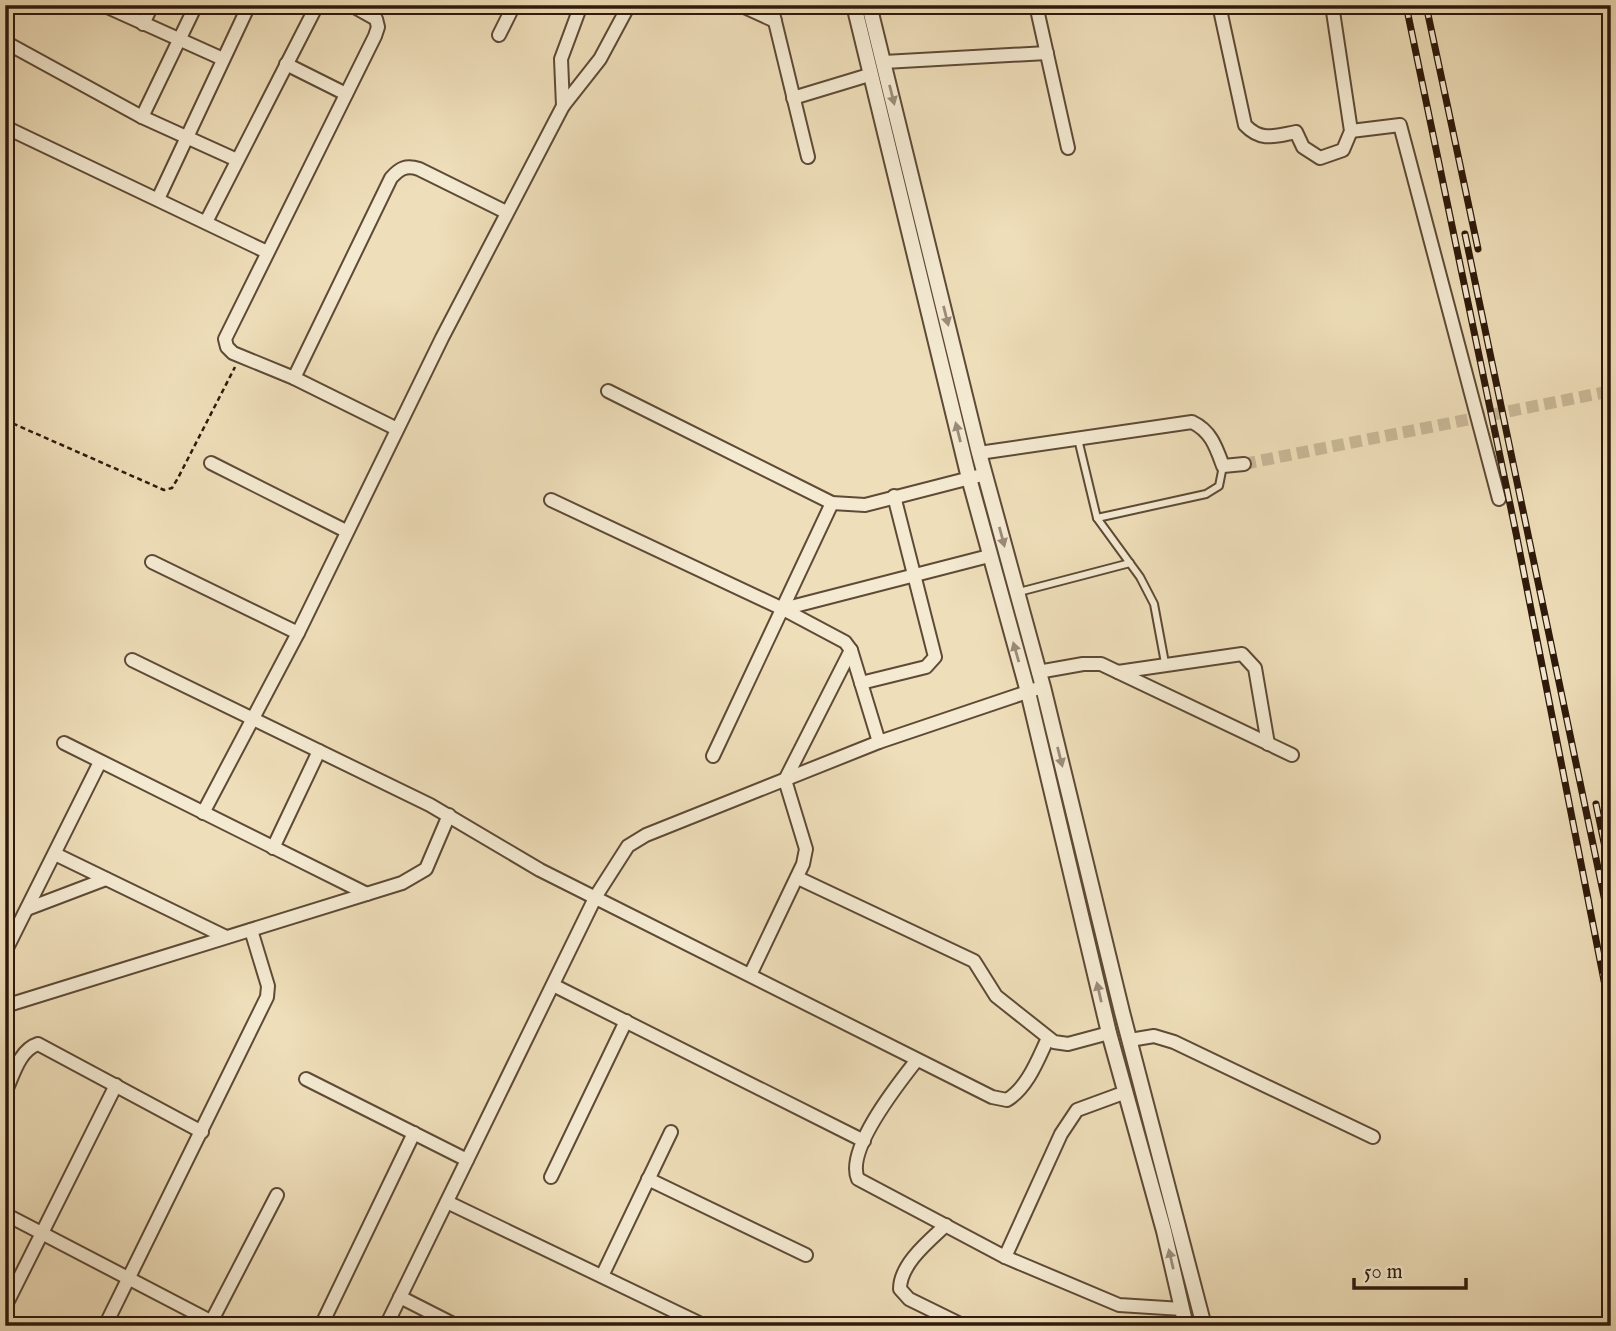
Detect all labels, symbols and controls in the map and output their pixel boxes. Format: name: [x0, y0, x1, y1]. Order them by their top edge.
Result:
one-way arrow: [887, 84, 898, 106]
one-way arrow: [941, 305, 952, 327]
one-way arrow: [952, 421, 963, 443]
one-way arrow: [997, 526, 1008, 548]
one-way arrow: [1011, 641, 1021, 662]
one-way arrow: [1055, 746, 1066, 768]
one-way arrow: [1094, 981, 1105, 1003]
scale bar: [1354, 1247, 1466, 1291]
one-way arrow: [1165, 1248, 1176, 1270]
text: 50 m: [1364, 1259, 1403, 1286]

